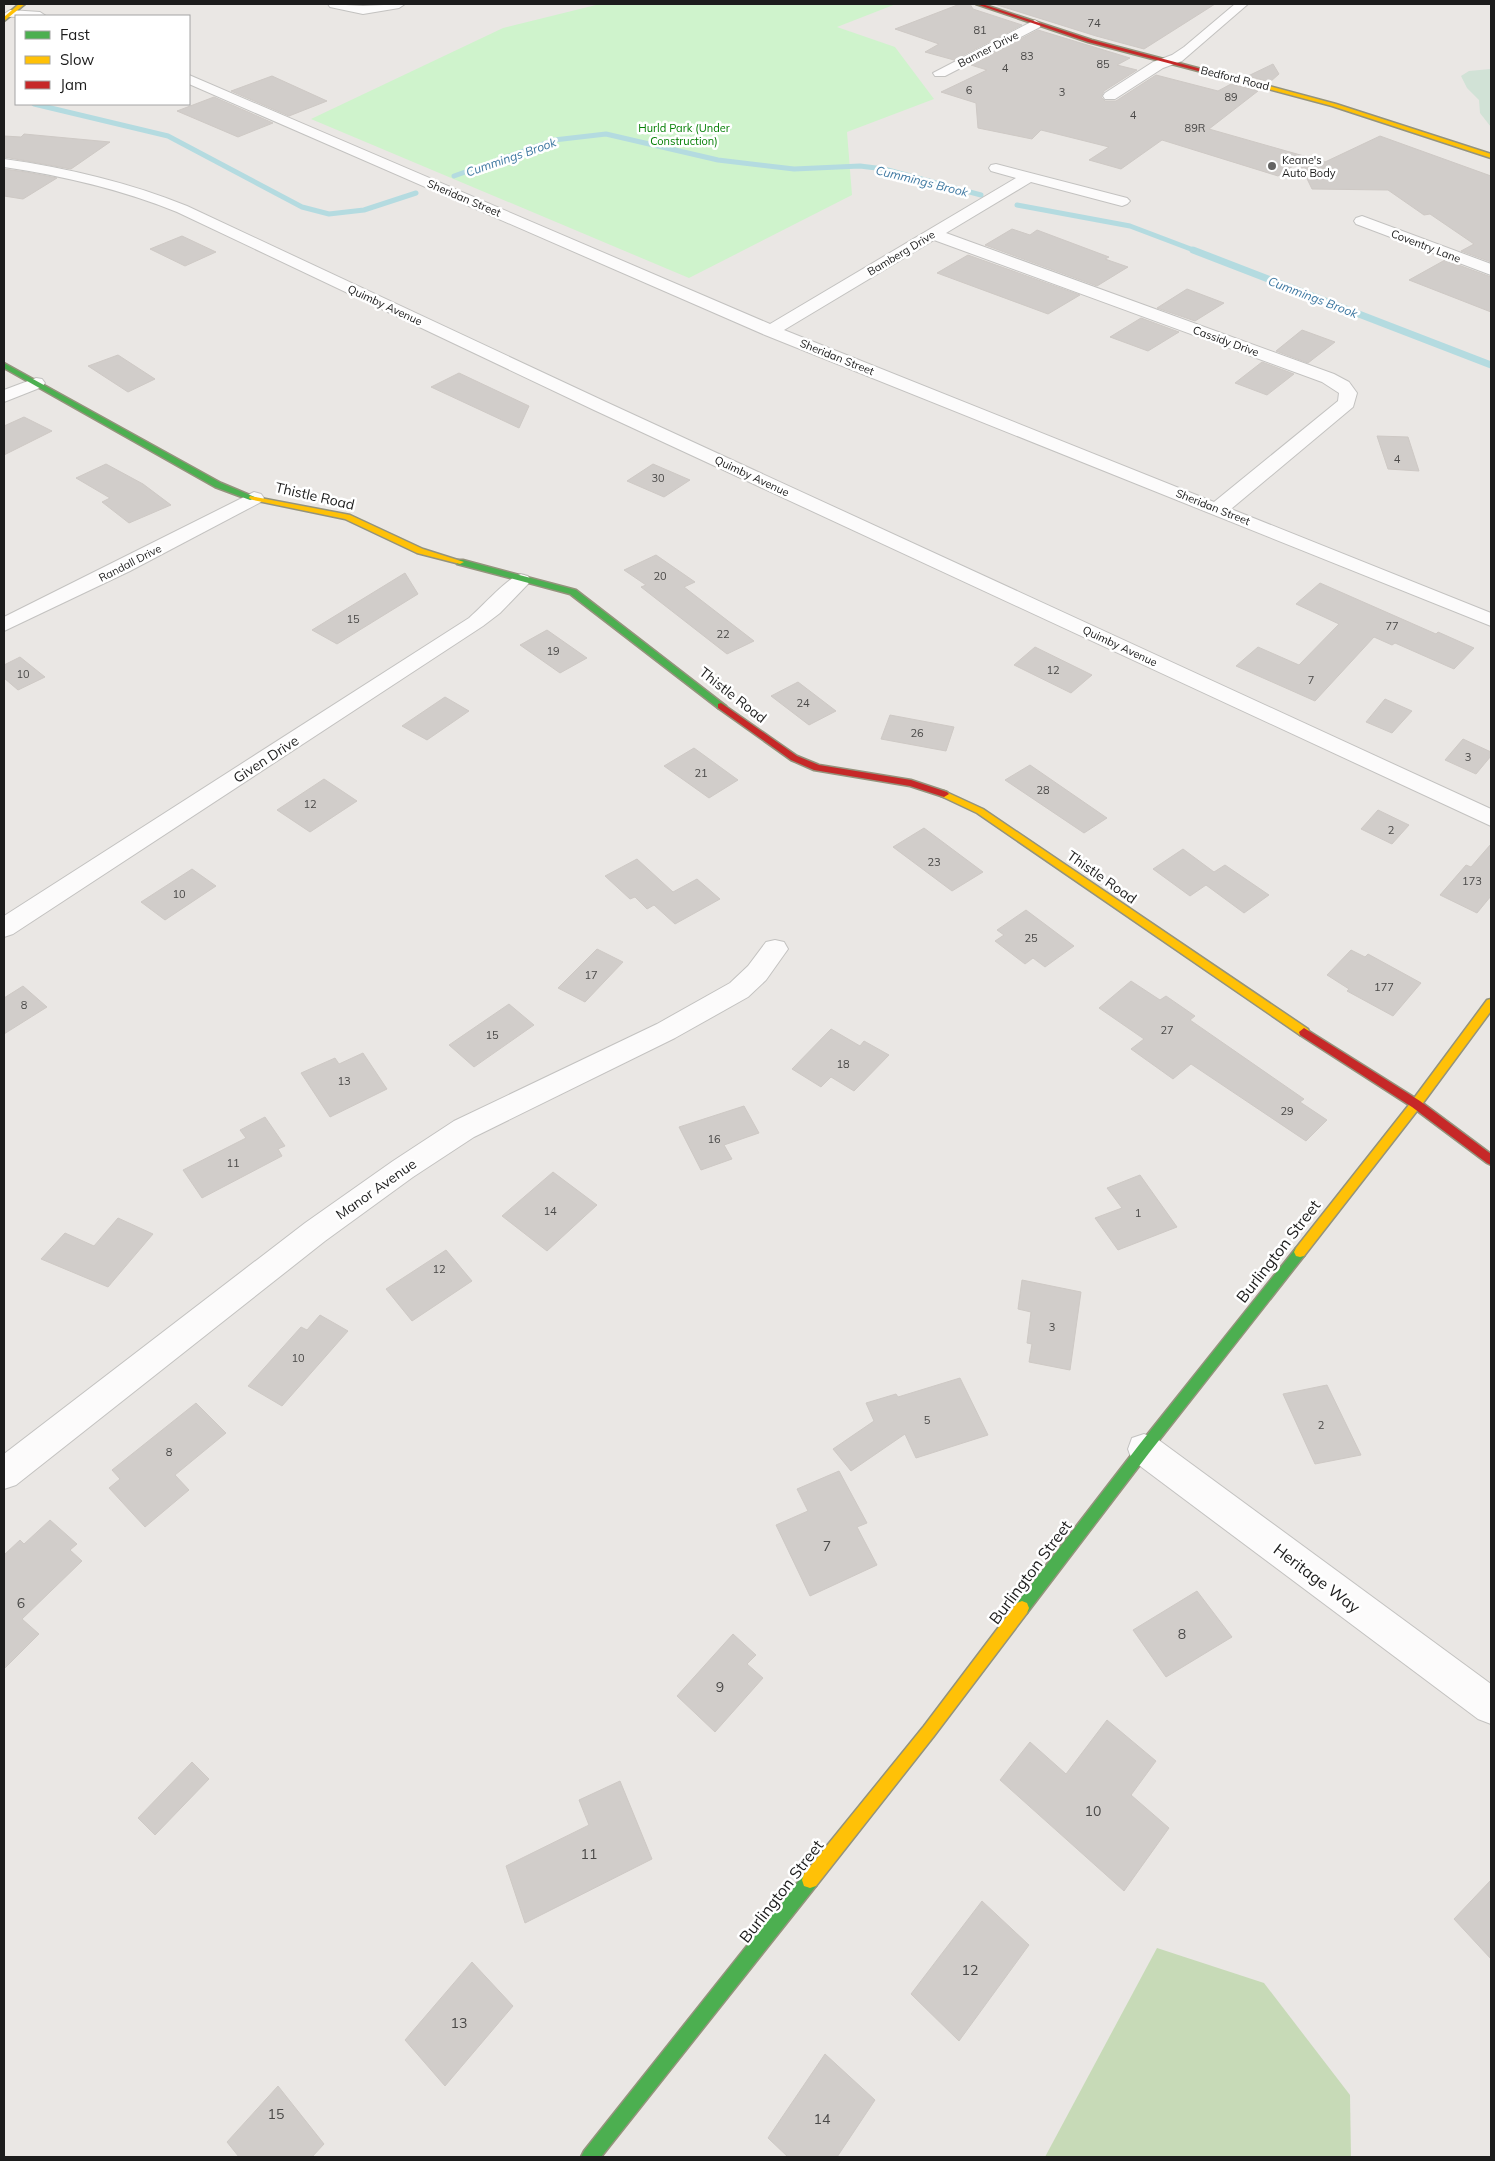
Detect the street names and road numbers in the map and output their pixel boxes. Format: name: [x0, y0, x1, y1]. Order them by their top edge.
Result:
street label: Banner Drive: [955, 28, 1021, 70]
street label: Bedford Road: [1199, 63, 1271, 93]
street label: Sheridan Street: [425, 176, 503, 220]
street label: Coventry Lane: [1389, 226, 1463, 266]
street label: Bamberg Drive: [865, 227, 937, 279]
street label: Quimby Avenue: [345, 282, 425, 328]
street label: Cassidy Drive: [1191, 323, 1261, 359]
street label: Sheridan Street: [798, 336, 876, 378]
street label: Quimby Avenue: [712, 453, 792, 499]
street label: Thistle Road: [274, 478, 356, 514]
street label: Sheridan Street: [1174, 486, 1252, 528]
street label: Randall Drive: [96, 541, 164, 585]
street label: Quimby Avenue: [1080, 623, 1160, 669]
street label: Thistle Road: [696, 663, 770, 727]
street label: Given Drive: [230, 731, 302, 787]
street label: Thistle Road: [1064, 846, 1140, 908]
street label: Manor Avenue: [332, 1155, 420, 1223]
street label: Burlington Street: [1232, 1195, 1325, 1306]
street label: Burlington Street: [984, 1516, 1076, 1628]
street label: Heritage Way: [1270, 1539, 1365, 1617]
street label: Burlington Street: [735, 1835, 828, 1946]

